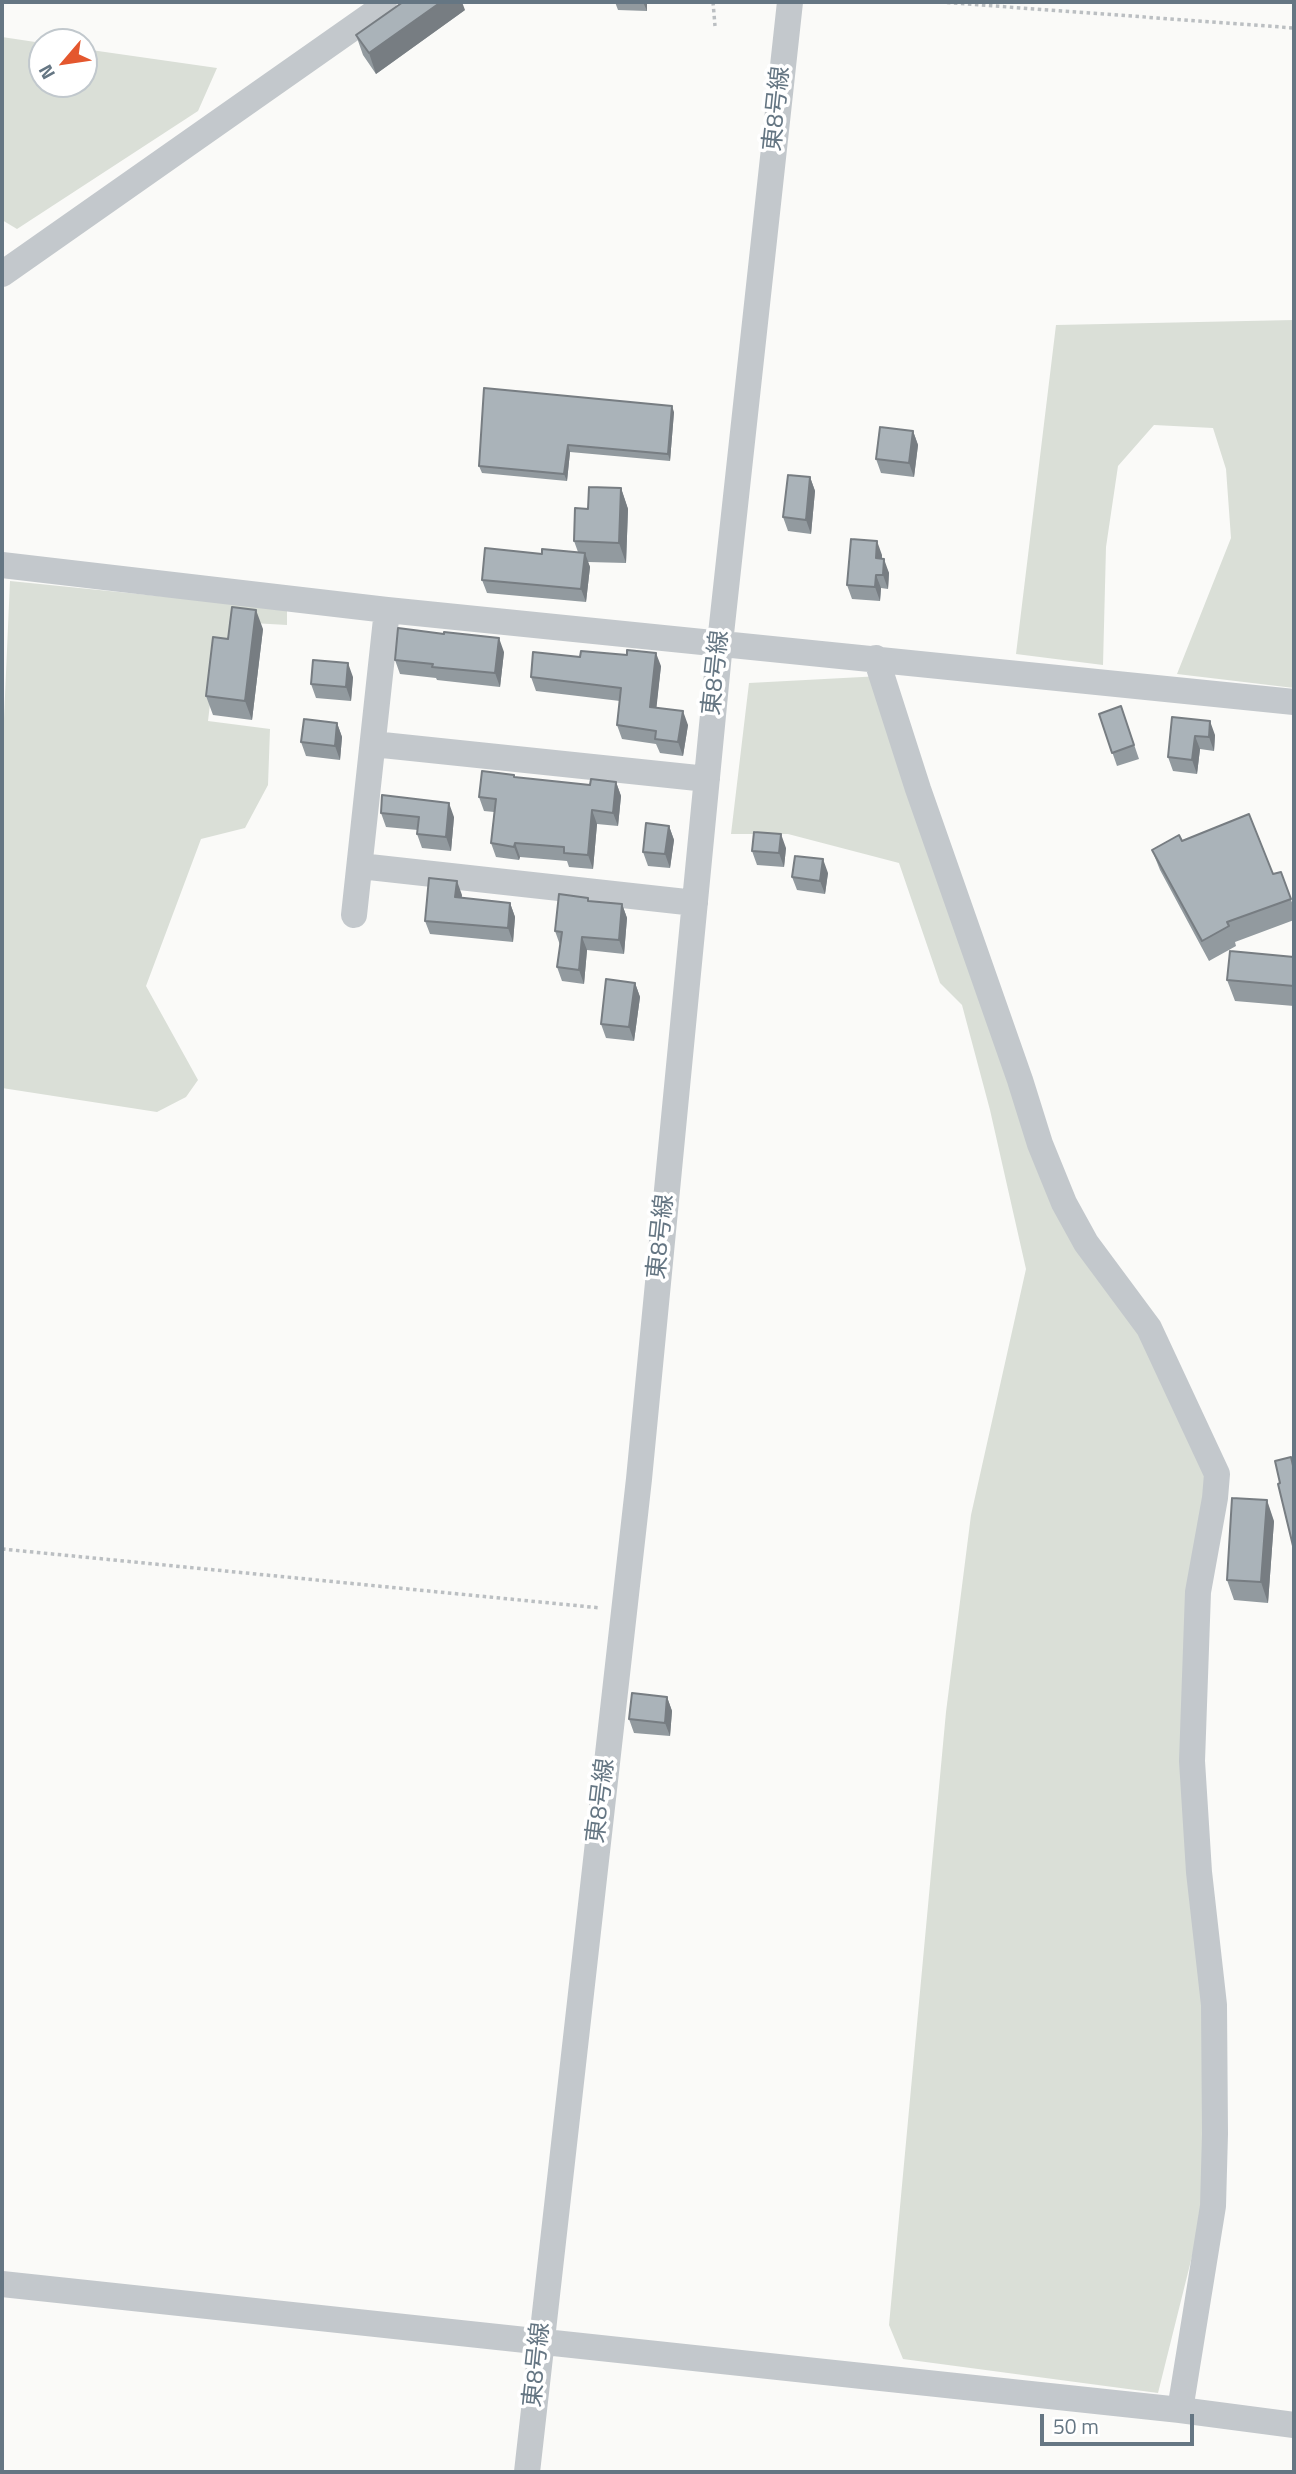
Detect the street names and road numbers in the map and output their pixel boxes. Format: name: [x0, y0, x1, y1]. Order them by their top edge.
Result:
street label: 東8号線: [759, 65, 797, 153]
street label: 東8号線: [698, 629, 736, 717]
street label: 東8号線: [643, 1193, 681, 1281]
street label: 東8号線: [583, 1757, 621, 1845]
street label: 東8号線: [519, 2321, 557, 2409]

